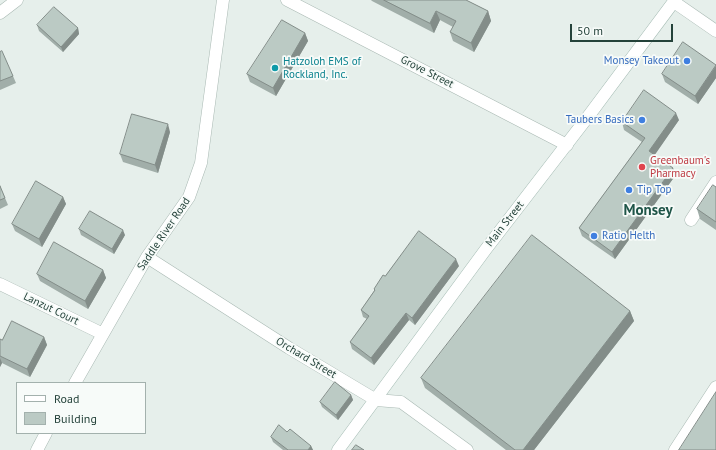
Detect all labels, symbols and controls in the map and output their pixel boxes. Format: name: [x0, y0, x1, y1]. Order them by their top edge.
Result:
scale bar: [572, 16, 675, 42]
text: 50 m: [577, 23, 603, 38]
street label: Grove Street: [398, 53, 456, 91]
place label: Monsey Takeout: [604, 54, 679, 68]
place label: Hatzoloh EMS of Rockland, Inc.: [283, 55, 361, 81]
marker: Monsey Takeout: [682, 56, 692, 66]
marker: Hatzoloh EMS of Rockland, Inc.: [270, 63, 280, 73]
place label: Taubers Basics: [566, 113, 634, 127]
marker: Taubers Basics: [637, 115, 647, 125]
place label: Greenbaum's Pharmacy: [650, 154, 710, 180]
marker: Greenbaum's Pharmacy: [637, 162, 647, 172]
place label: Tip Top: [637, 183, 671, 197]
marker: Tip Top: [624, 185, 634, 195]
street label: Saddle River Road: [135, 195, 193, 273]
street label: Main Street: [483, 199, 527, 249]
district label: Monsey: [623, 202, 673, 220]
place label: Ratio Helth: [602, 229, 655, 243]
marker: Ratio Helth: [589, 231, 599, 241]
street label: Lanzut Court: [21, 290, 81, 328]
street label: Orchard Street: [273, 335, 339, 381]
legend: [16, 382, 146, 434]
text: Road: [54, 391, 79, 406]
text: Building: [54, 411, 97, 426]

